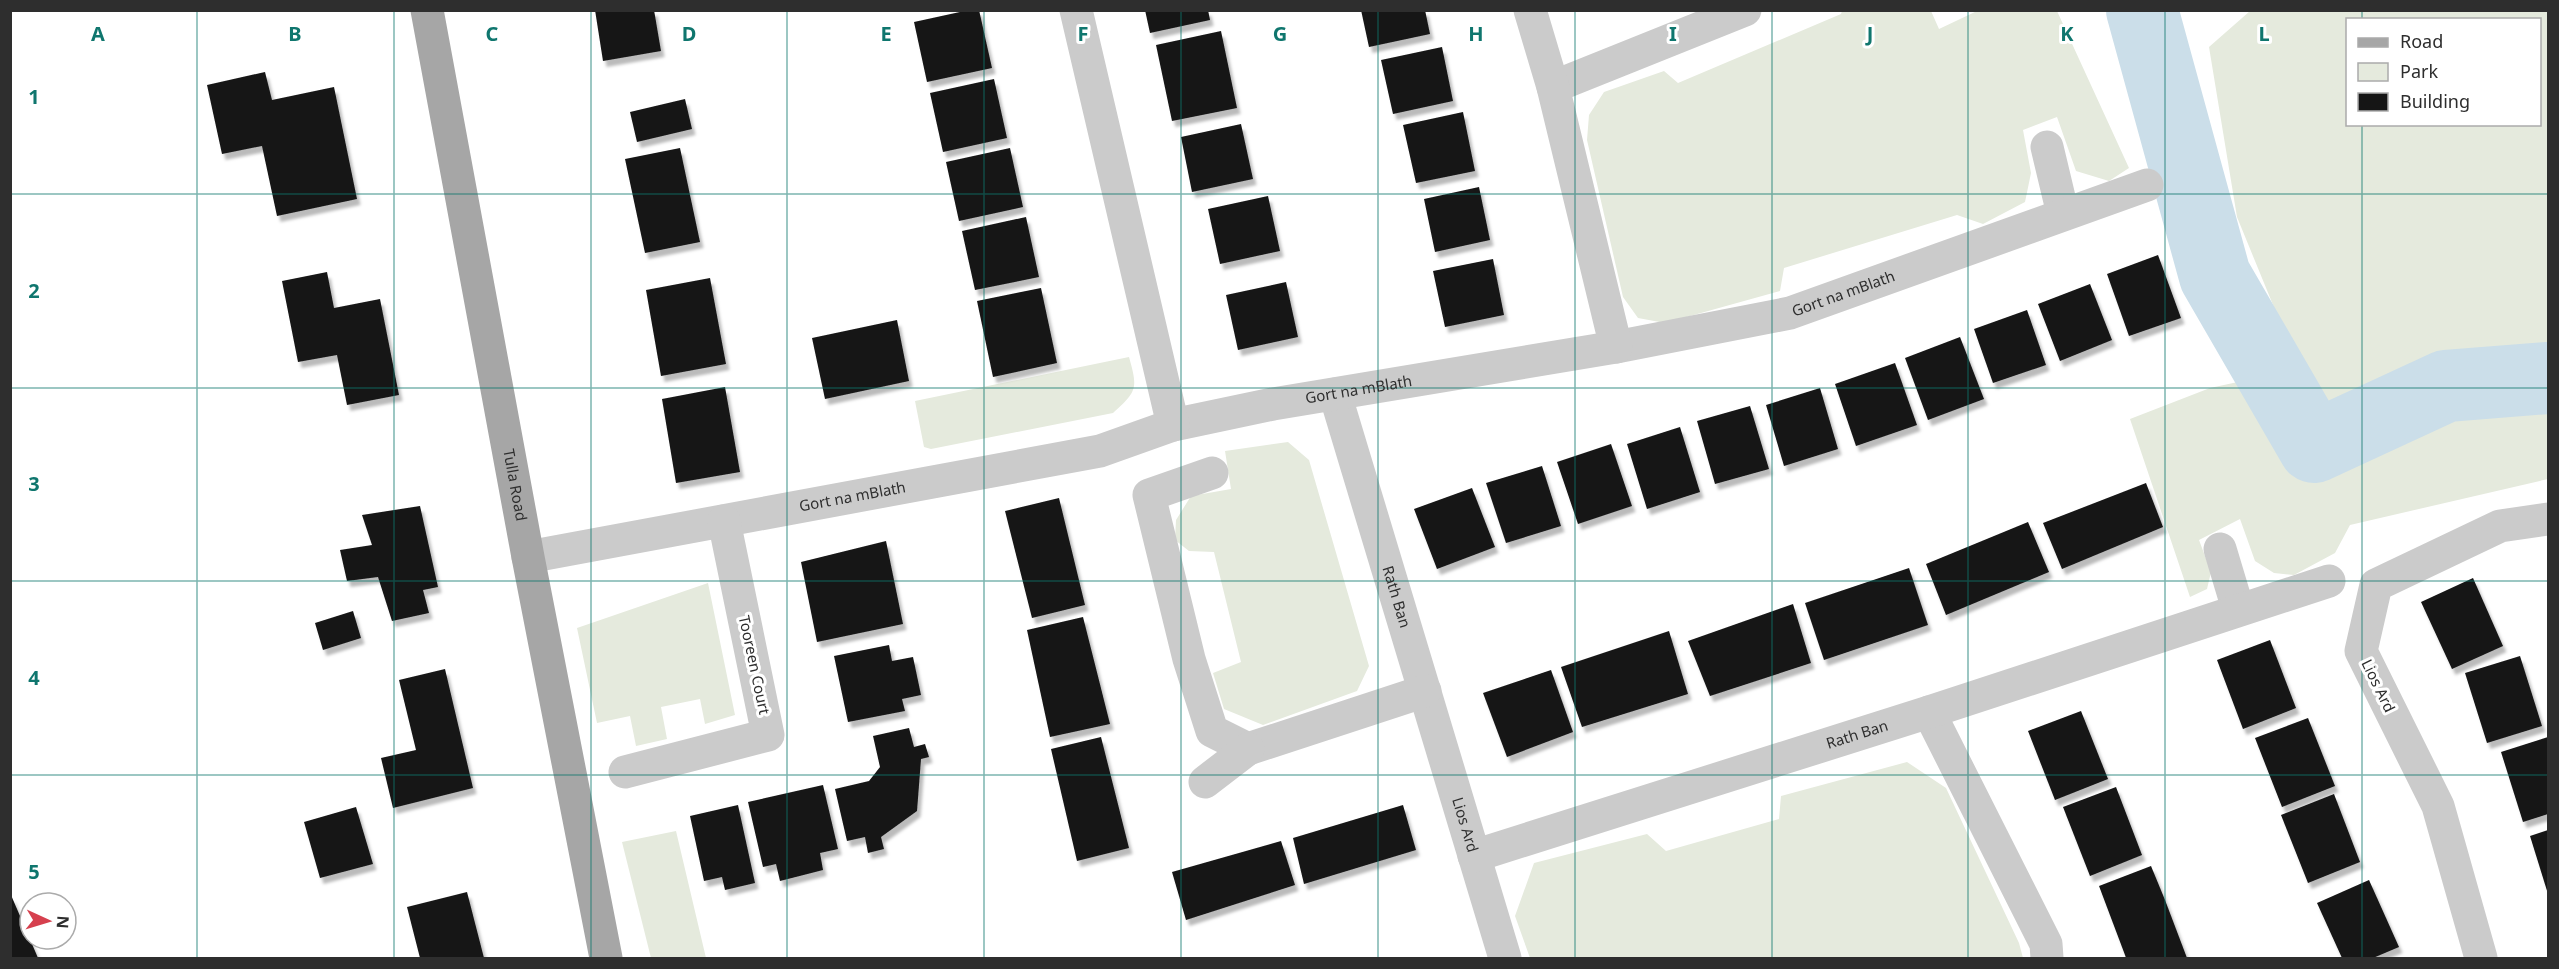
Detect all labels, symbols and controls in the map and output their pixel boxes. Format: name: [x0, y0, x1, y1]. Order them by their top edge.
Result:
legend: [2346, 18, 2541, 126]
text: A: [91, 20, 105, 47]
text: B: [288, 20, 302, 47]
text: C: [486, 20, 499, 47]
text: D: [682, 20, 696, 47]
text: E: [880, 20, 892, 47]
text: F: [1078, 20, 1088, 47]
text: G: [1273, 20, 1287, 47]
text: H: [1468, 20, 1484, 47]
text: I: [1669, 20, 1677, 47]
text: J: [1865, 20, 1873, 47]
text: K: [2060, 20, 2074, 47]
text: L: [2258, 20, 2270, 47]
text: Road: [2400, 29, 2443, 53]
text: Park: [2400, 59, 2438, 83]
text: 1: [28, 83, 40, 110]
text: Building: [2400, 89, 2470, 113]
street label: Gort na mBlath: [1789, 265, 1897, 321]
text: 2: [28, 277, 40, 304]
street label: Gort na mBlath: [1304, 370, 1413, 407]
street label: Tulla Road: [499, 447, 532, 523]
text: 3: [28, 470, 40, 497]
street label: Gort na mBlath: [797, 476, 907, 516]
street label: Rath Ban: [1378, 563, 1416, 630]
street label: Tooreen Court: [735, 613, 775, 717]
street label: Lios Ard: [2358, 656, 2400, 715]
text: 4: [28, 664, 40, 691]
street label: Rath Ban: [1824, 715, 1890, 753]
street label: Lios Ard: [1448, 795, 1484, 855]
text: 5: [28, 858, 40, 885]
north arrow: [18, 891, 78, 951]
text: N: [52, 915, 74, 929]

